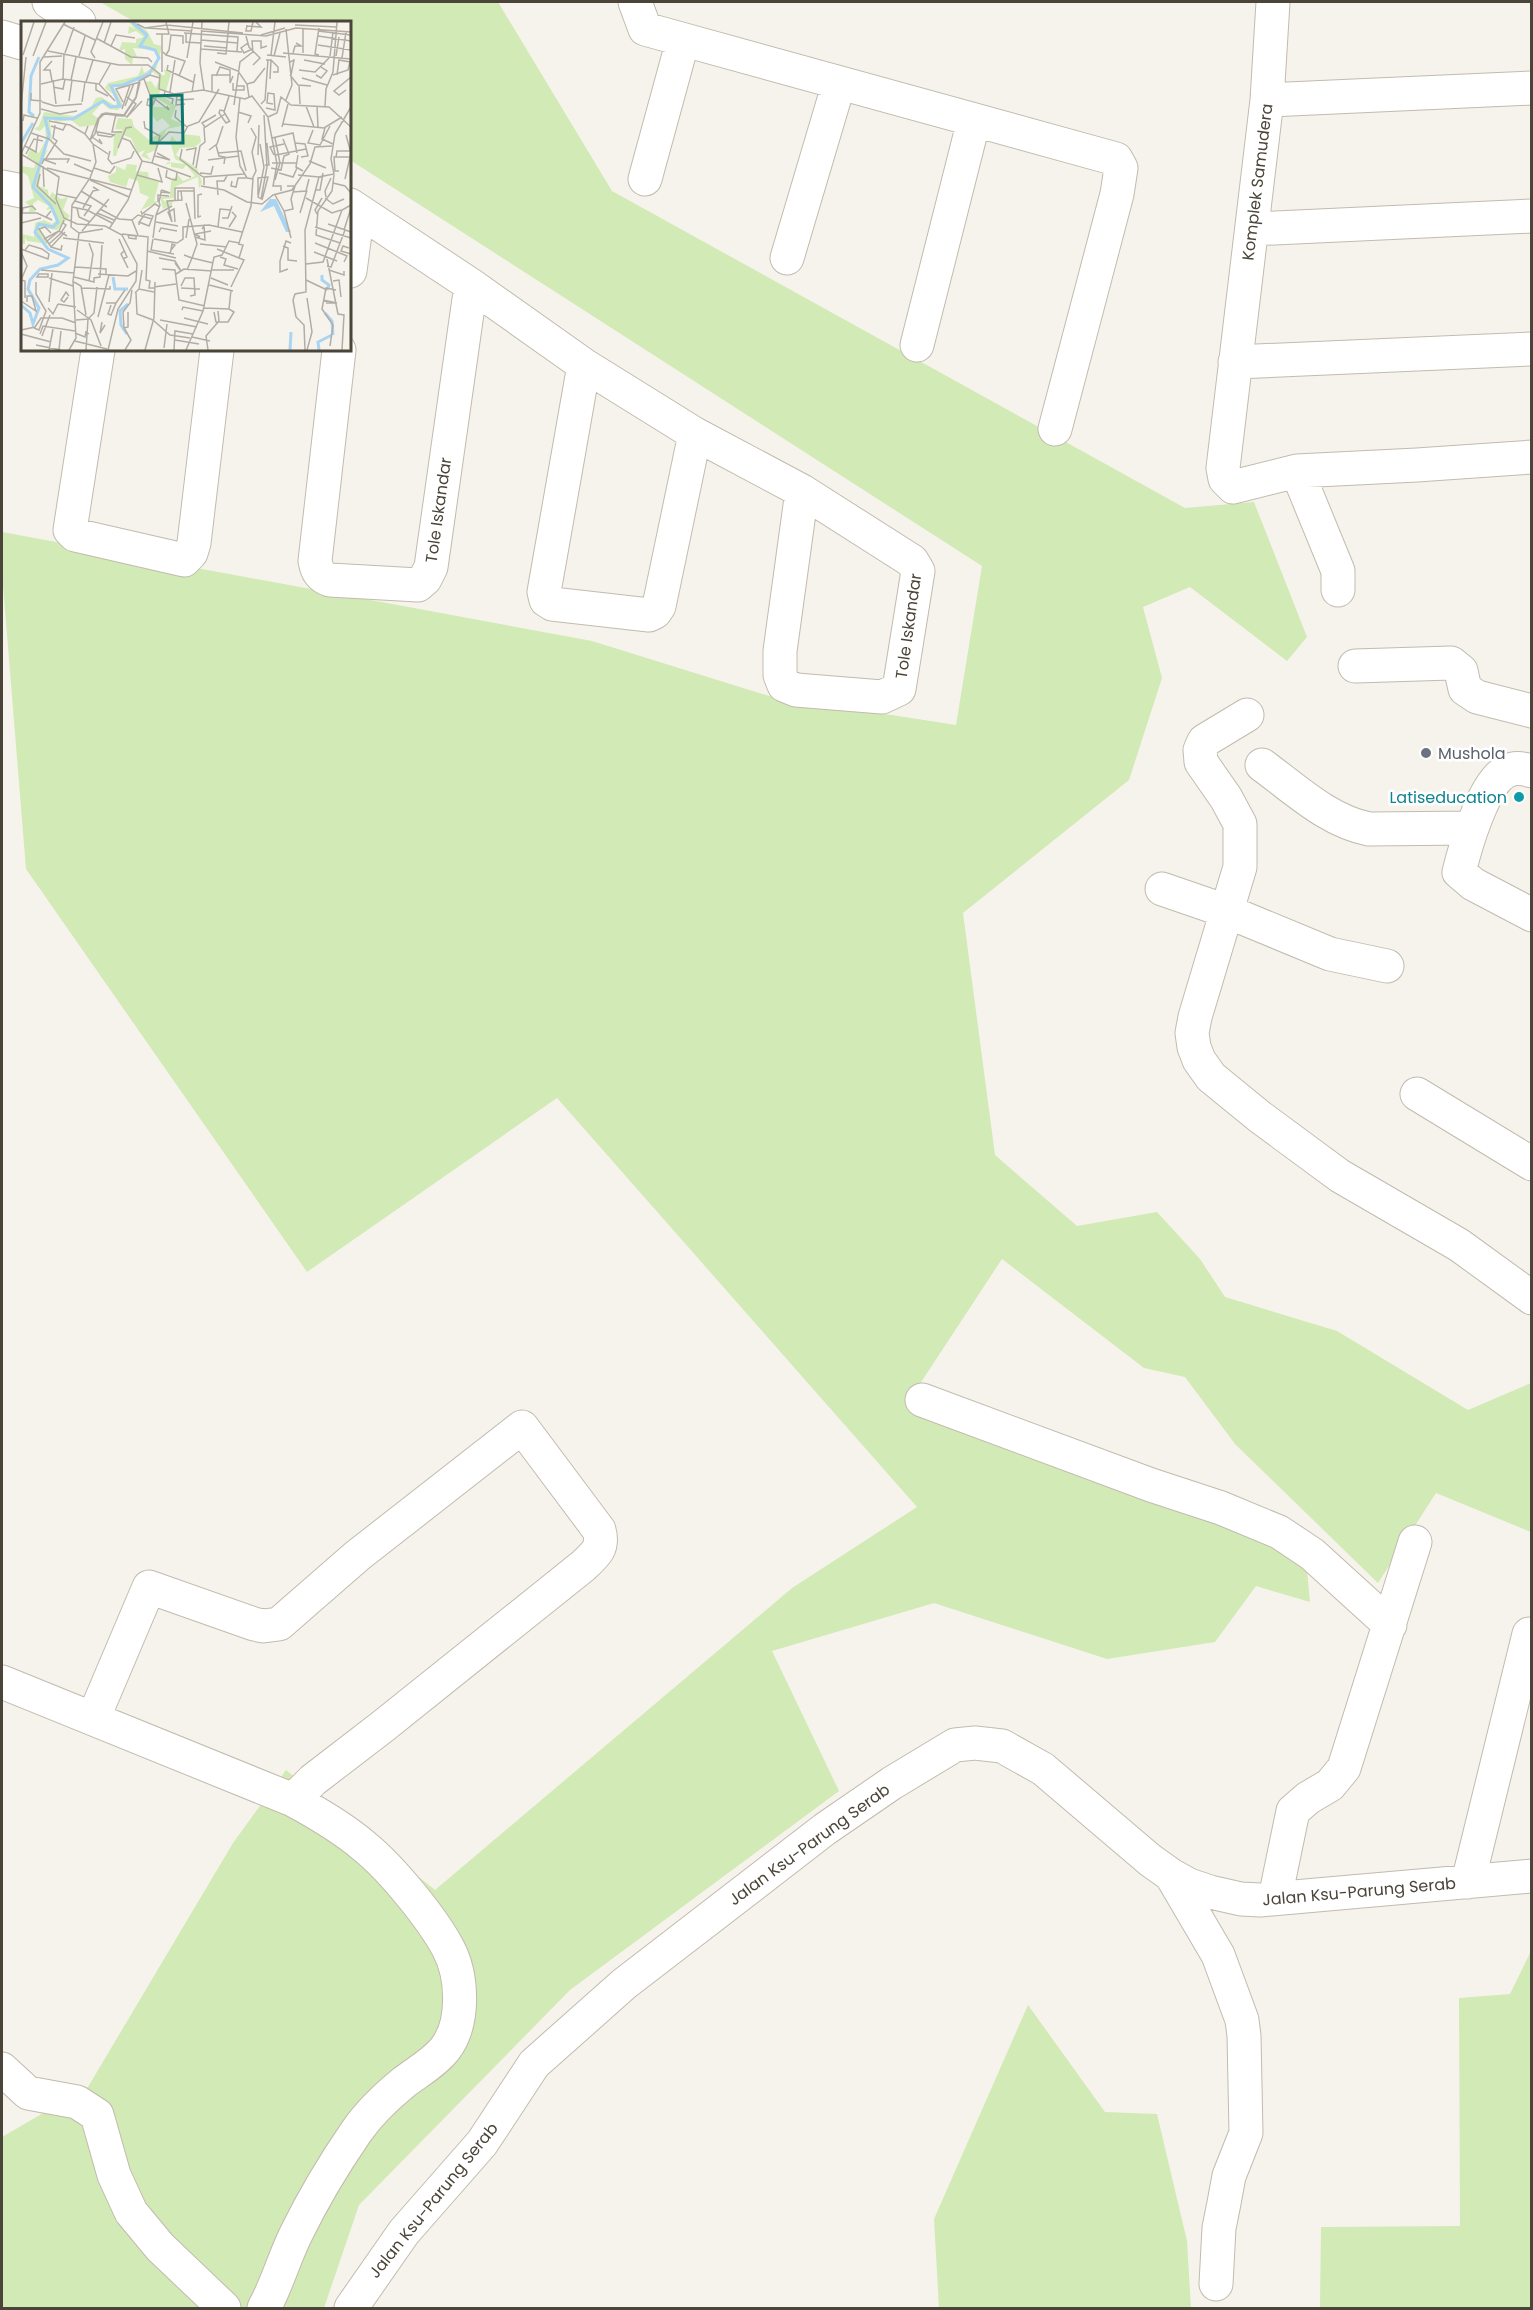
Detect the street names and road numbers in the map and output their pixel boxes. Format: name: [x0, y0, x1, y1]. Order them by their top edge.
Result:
street label: Komplek Samudera: [1236, 102, 1279, 262]
street label: Tole Iskandar: [420, 456, 457, 564]
street label: Tole Iskandar: [890, 572, 927, 680]
street label: Jalan Ksu-Parung Serab: [724, 1778, 895, 1911]
street label: Jalan Ksu-Parung Serab: [1261, 1872, 1457, 1911]
street label: Jalan Ksu-Parung Serab: [363, 2118, 504, 2283]

